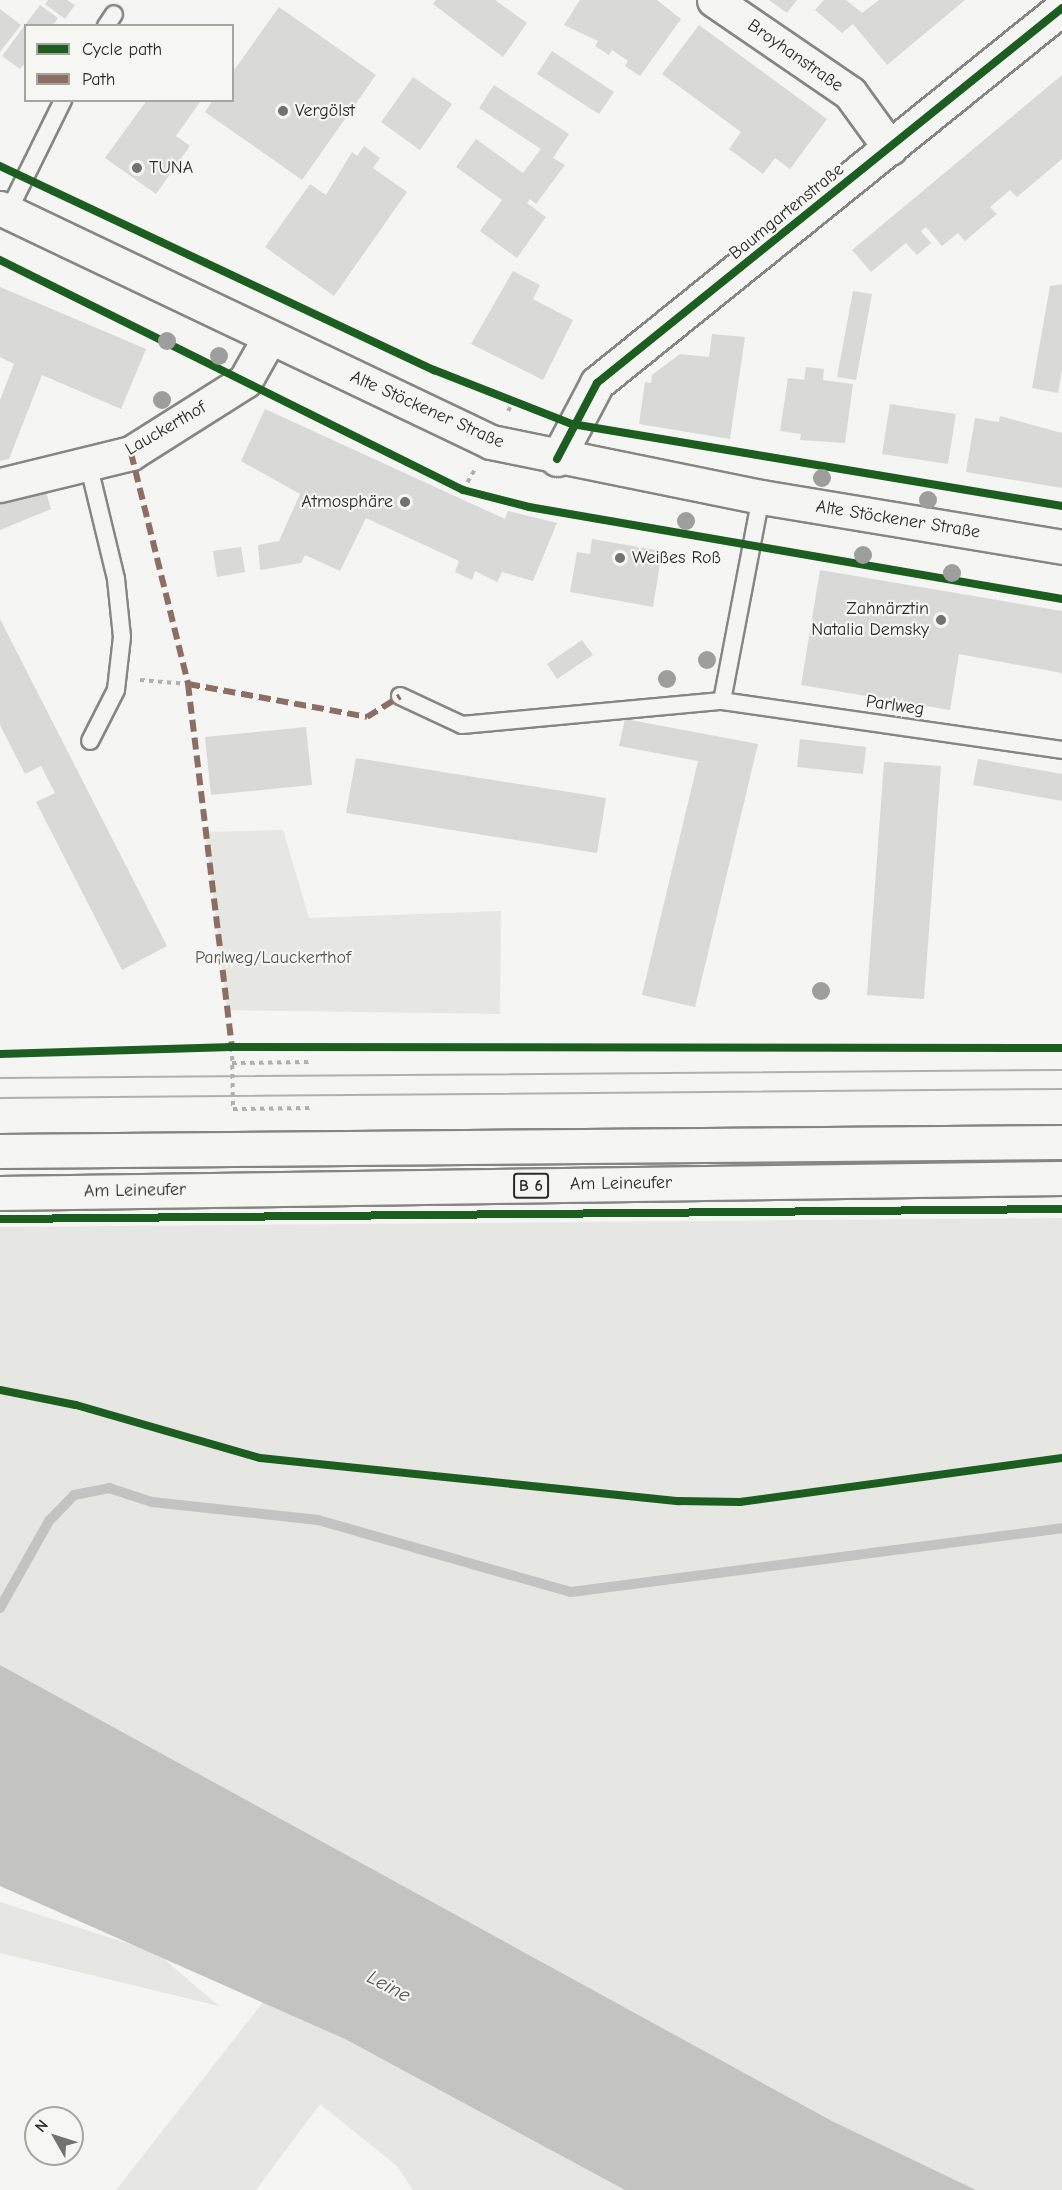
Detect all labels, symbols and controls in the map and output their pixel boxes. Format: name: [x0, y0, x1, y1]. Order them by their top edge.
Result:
street label: Broyhanstraße: [743, 15, 847, 97]
legend: [24, 24, 234, 102]
text: Cycle path: [82, 39, 162, 60]
text: Path: [82, 69, 115, 90]
place label: Vergölst: [295, 100, 355, 122]
marker: Vergölst: [276, 104, 290, 118]
place label: TUNA: [149, 157, 193, 179]
street label: Baumgartenstraße: [725, 159, 849, 265]
marker: TUNA: [130, 161, 144, 175]
street label: Alte Stöckener Straße: [347, 366, 507, 454]
street label: Lauckerthof: [122, 397, 210, 461]
place label: Atmosphäre: [301, 491, 393, 513]
marker: Atmosphäre: [398, 495, 412, 509]
street label: Alte Stöckener Straße: [814, 496, 982, 544]
place label: Weißes Roß: [632, 547, 721, 569]
marker: Weißes Roß: [613, 551, 627, 565]
place label: Zahnärztin Natalia Demsky: [811, 599, 929, 642]
marker: Zahnärztin Natalia Demsky: [934, 613, 948, 627]
street label: Parlweg: [864, 691, 926, 721]
park label: Parlweg/Lauckerthof: [195, 947, 351, 969]
street label: Am Leineufer: [570, 1172, 672, 1196]
road number: B 6: [513, 1173, 549, 1199]
street label: Am Leineufer: [84, 1179, 186, 1203]
water label: Leine: [363, 1965, 415, 2007]
north arrow: [24, 2106, 84, 2166]
text: N: [31, 2116, 52, 2136]

